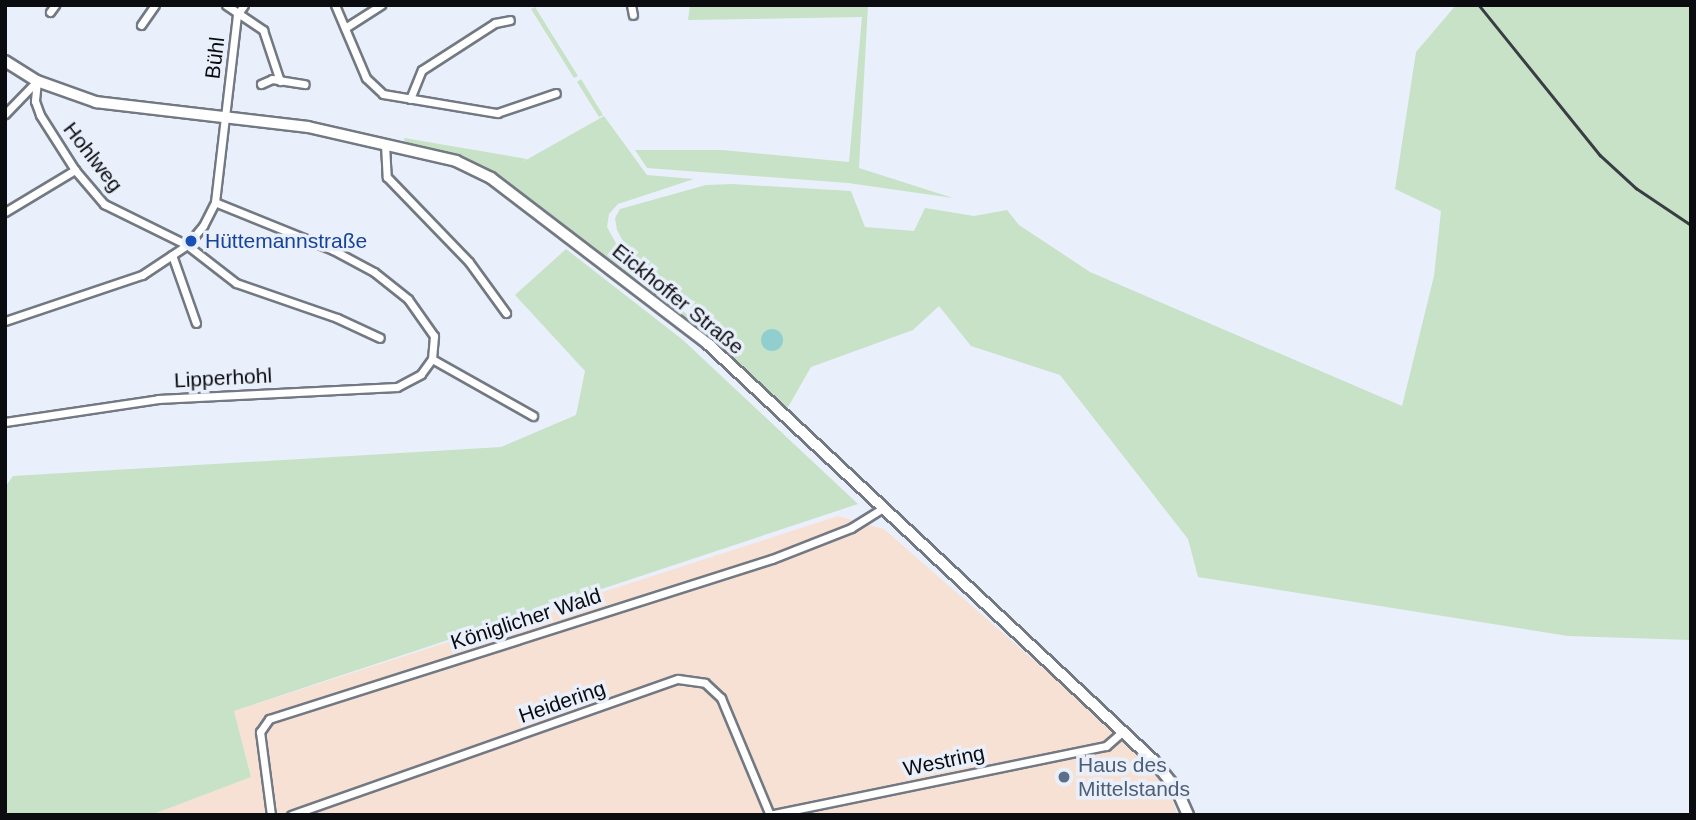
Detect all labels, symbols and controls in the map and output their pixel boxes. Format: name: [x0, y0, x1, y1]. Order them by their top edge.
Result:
street label: Bühl: [200, 36, 230, 80]
street label: Hohlweg: [58, 117, 128, 197]
place label: Hüttemannstraße: [205, 228, 367, 254]
marker: Hüttemannstraße: [183, 233, 199, 249]
street label: Eickhoffer Straße: [607, 238, 749, 360]
street label: Lipperhohl: [173, 363, 273, 393]
street label: Königlicher Wald: [448, 583, 604, 655]
street label: Heidering: [515, 675, 609, 729]
street label: Westring: [901, 740, 987, 782]
place label: Haus des Mittelstands: [1078, 752, 1190, 802]
marker: Haus des Mittelstands: [1056, 769, 1072, 785]

